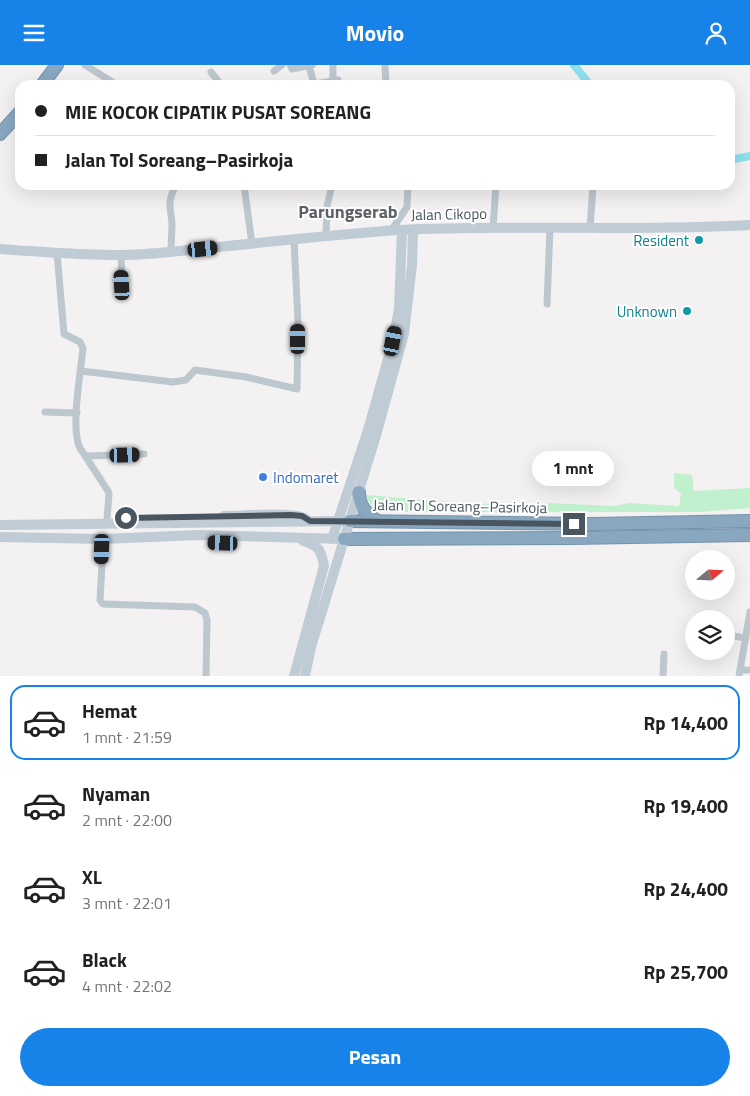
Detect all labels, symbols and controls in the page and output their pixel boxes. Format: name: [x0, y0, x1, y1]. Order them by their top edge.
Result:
text: Movio: [346, 16, 404, 50]
icon: menu: [20, 19, 48, 47]
icon: person: [702, 19, 730, 47]
text: MIE KOCOK CIPATIK PUSAT SOREANG: [65, 97, 371, 126]
text: Jalan Tol Soreang–Pasirkoja: [65, 145, 293, 174]
district label: Parungserab: [298, 198, 398, 225]
street label: Jalan Cikopo: [411, 202, 487, 226]
place label: Resident: [633, 229, 690, 252]
marker: Resident: [693, 234, 705, 246]
car: [187, 240, 218, 258]
car: [113, 270, 130, 300]
place label: Unknown: [617, 300, 677, 323]
marker: Unknown: [681, 305, 693, 317]
car: [290, 324, 305, 354]
car: [382, 325, 403, 357]
car: [109, 447, 140, 463]
callout: 1 mnt: [533, 451, 615, 487]
text: 1 mnt: [553, 456, 593, 480]
place label: Indomaret: [273, 466, 339, 489]
marker: Indomaret: [257, 471, 269, 483]
street label: Jalan Tol Soreang–Pasirkoja: [373, 493, 548, 519]
route start: [115, 507, 137, 529]
route end: [563, 513, 585, 535]
car: [93, 534, 110, 564]
car: [207, 535, 238, 551]
north arrow: [685, 550, 735, 600]
map controls: [685, 550, 735, 660]
button: layers: [685, 610, 735, 660]
text: Hemat: [82, 696, 137, 725]
icon: car: [22, 700, 67, 745]
text: Rp 14,400: [644, 708, 728, 737]
text: 1 mnt · 21:59: [82, 725, 172, 749]
text: Nyaman: [82, 779, 150, 808]
icon: car: [22, 783, 67, 828]
text: Rp 19,400: [644, 791, 728, 820]
text: 2 mnt · 22:00: [82, 808, 172, 832]
text: XL: [82, 862, 102, 891]
icon: car: [22, 866, 67, 911]
text: Rp 24,400: [644, 874, 728, 903]
text: 3 mnt · 22:01: [82, 891, 172, 915]
text: Black: [82, 945, 127, 974]
icon: car: [22, 949, 67, 994]
text: Rp 25,700: [644, 957, 728, 986]
text: 4 mnt · 22:02: [82, 974, 172, 998]
button: Pesan: [20, 1028, 730, 1086]

